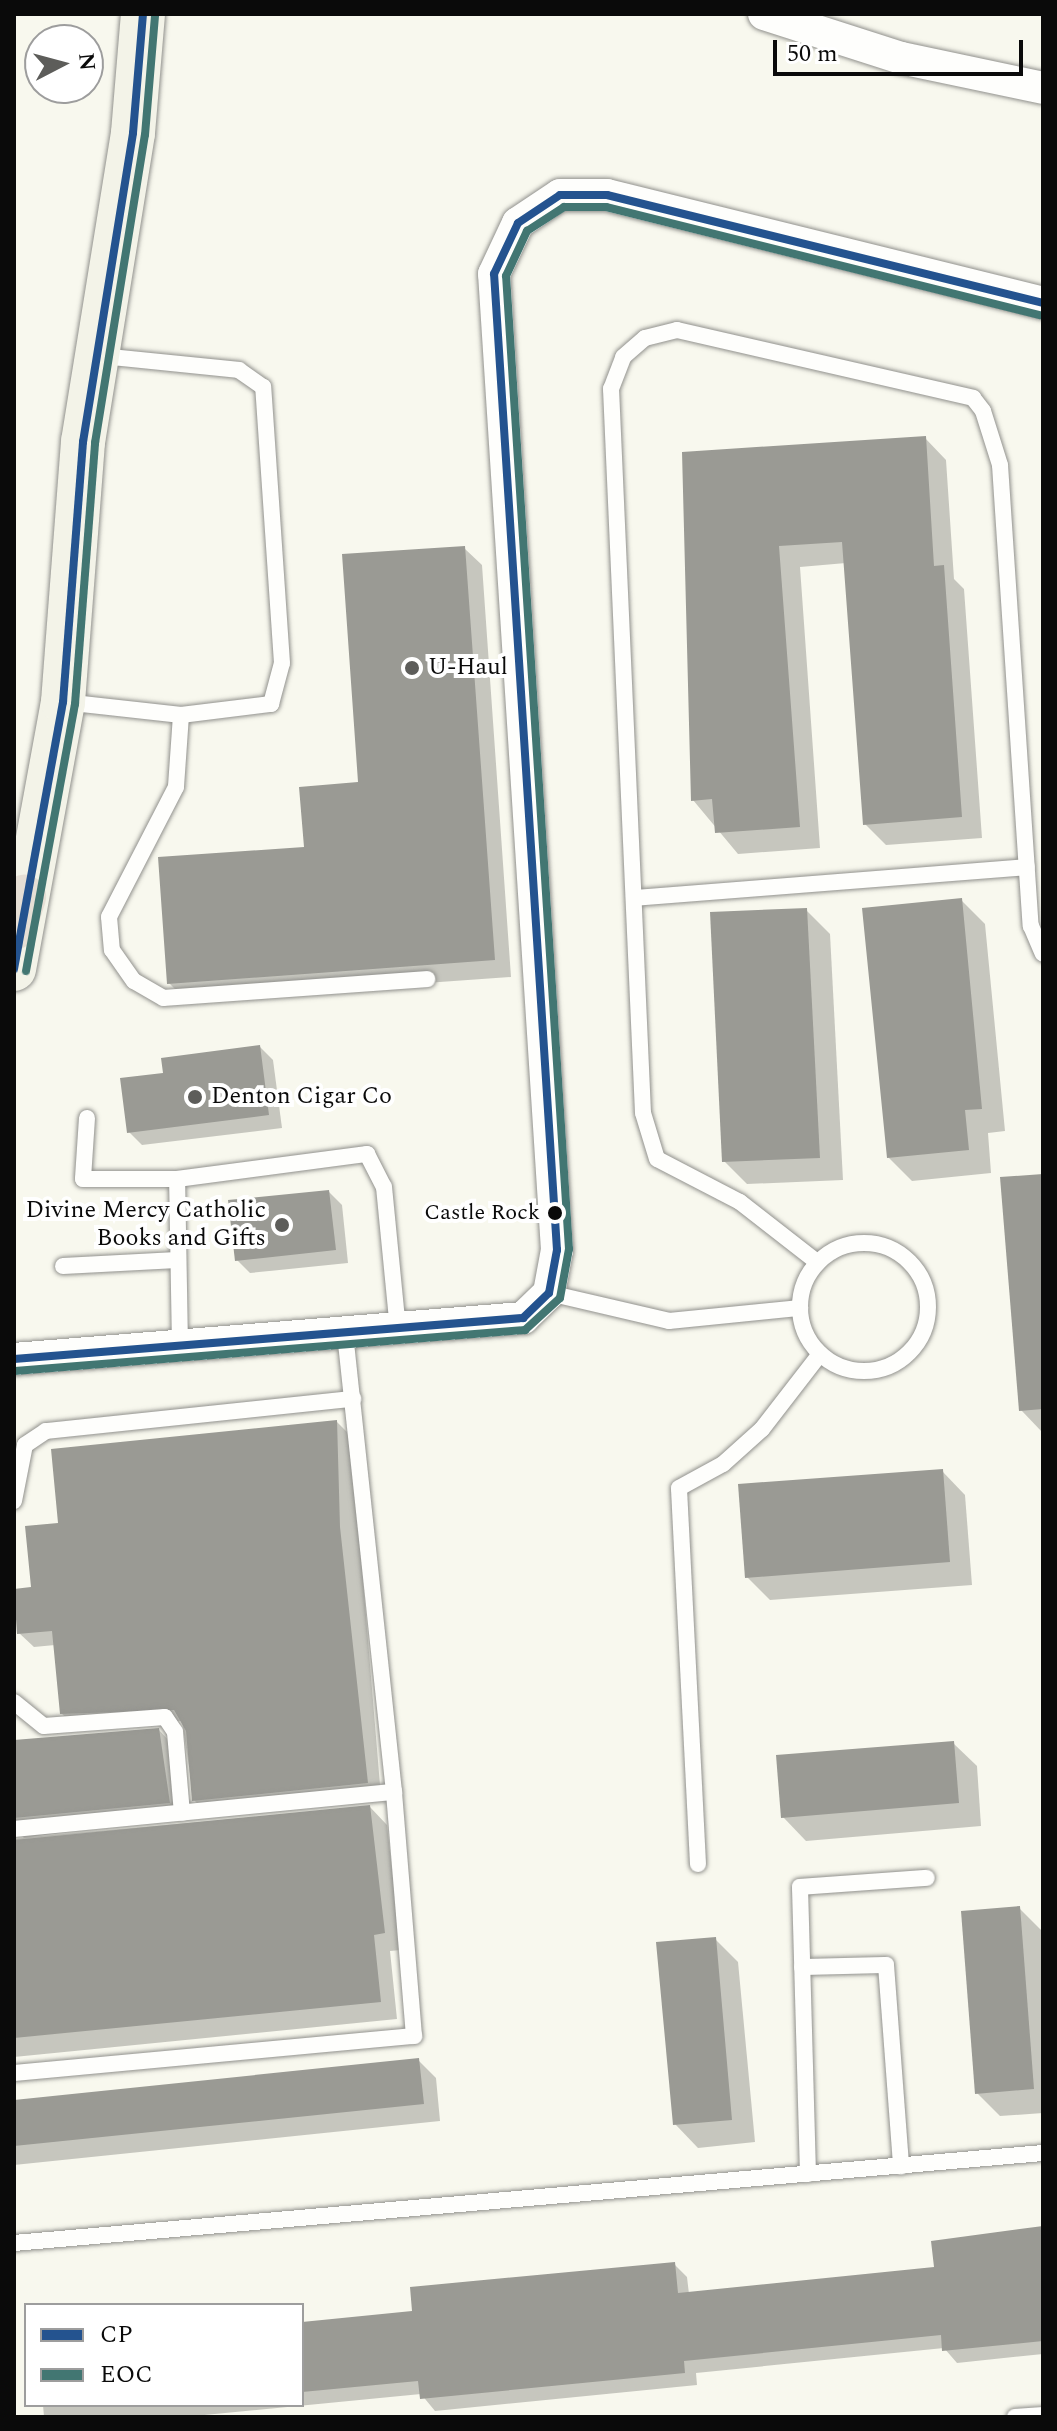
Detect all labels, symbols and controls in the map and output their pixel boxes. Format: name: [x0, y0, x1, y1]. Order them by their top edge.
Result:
north arrow: [24, 24, 104, 104]
scale bar: [777, 24, 1027, 74]
text: 50 m: [787, 36, 838, 72]
text: N: [69, 51, 104, 72]
place label: U-Haul: [428, 654, 508, 682]
marker: U-Haul: [403, 659, 421, 677]
place label: Denton Cigar Co: [211, 1083, 392, 1111]
marker: Denton Cigar Co: [186, 1088, 204, 1106]
place label: Divine Mercy Catholic Books and Gifts: [25, 1197, 266, 1253]
place label: Castle Rock: [424, 1200, 540, 1226]
marker: Castle Rock: [547, 1205, 563, 1221]
marker: Divine Mercy Catholic Books and Gifts: [273, 1216, 291, 1234]
legend: [24, 2303, 304, 2407]
text: CP: [100, 2317, 133, 2353]
text: EOC: [100, 2357, 153, 2393]

